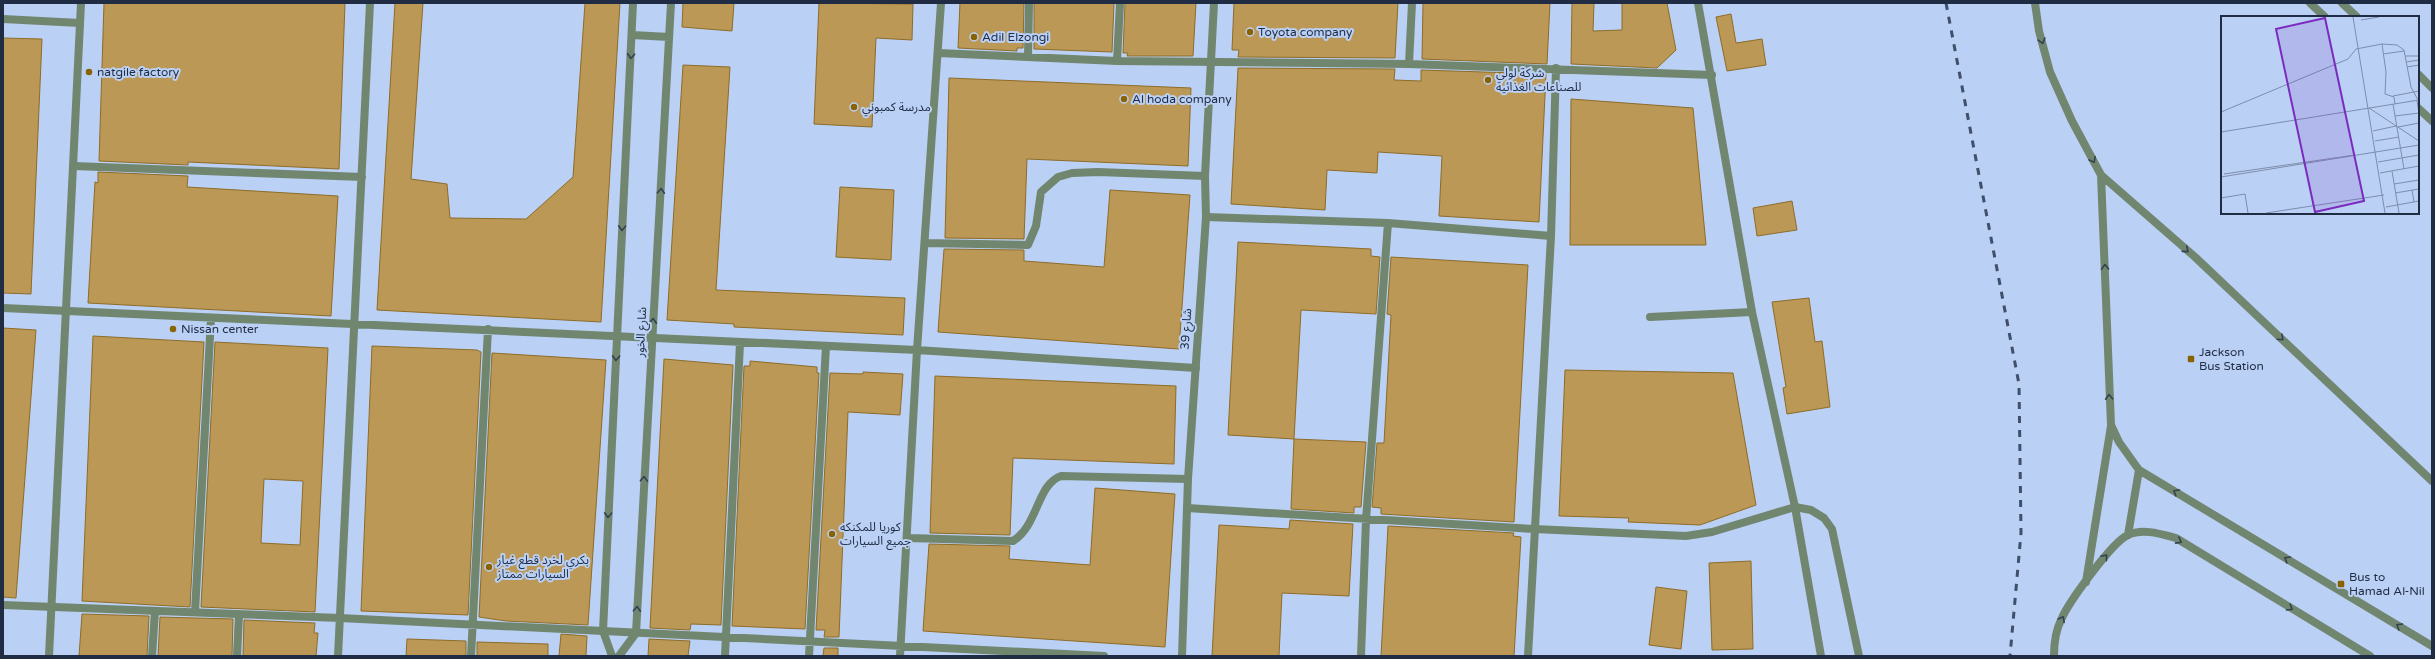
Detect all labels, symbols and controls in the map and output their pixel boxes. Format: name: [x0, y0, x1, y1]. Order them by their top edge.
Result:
inset map: [2221, 16, 2419, 214]
place label: Toyota company: [1258, 25, 1353, 39]
marker: Toyota company: [1245, 27, 1255, 37]
place label: Adil Elzongi: [982, 30, 1049, 44]
marker: Adil Elzongi: [969, 32, 979, 42]
one-way arrow: [2037, 38, 2046, 45]
one-way arrow: [626, 53, 635, 59]
place label: natgile factory: [97, 65, 180, 79]
place label: شركة لولي للصناعات الغذائية: [1496, 66, 1581, 94]
marker: natgile factory: [84, 67, 94, 77]
marker: شركة لولي للصناعات الغذائية: [1483, 75, 1493, 85]
place label: Al hoda company: [1132, 92, 1232, 106]
marker: Al hoda company: [1119, 94, 1129, 104]
place label: مدرسة كمبوني: [862, 100, 931, 117]
marker: مدرسة كمبوني: [849, 102, 859, 112]
one-way arrow: [2089, 156, 2096, 163]
one-way arrow: [656, 188, 665, 194]
one-way arrow: [618, 225, 627, 231]
one-way arrow: [2182, 245, 2189, 252]
one-way arrow: [2101, 264, 2109, 270]
street label: شارع الخور: [633, 307, 651, 359]
street label: شارع 39: [1178, 308, 1196, 350]
one-way arrow: [649, 318, 658, 324]
place label: Nissan center: [181, 322, 259, 336]
marker: Nissan center: [168, 324, 178, 334]
one-way arrow: [2276, 334, 2284, 341]
place label: Jackson Bus Station: [2199, 345, 2264, 373]
marker: Jackson Bus Station: [2186, 354, 2196, 364]
one-way arrow: [612, 355, 620, 361]
one-way arrow: [2105, 394, 2114, 400]
one-way arrow: [640, 476, 649, 482]
one-way arrow: [2173, 489, 2180, 496]
one-way arrow: [604, 512, 613, 518]
place label: كوريا للمكنكه جميع السيارات: [840, 520, 911, 550]
marker: كوريا للمكنكه جميع السيارات: [827, 529, 837, 539]
one-way arrow: [2175, 536, 2182, 543]
place label: بكري لخرد قطع غيار السيارات ممتاز: [496, 553, 589, 581]
one-way arrow: [2100, 555, 2107, 562]
one-way arrow: [2284, 556, 2291, 563]
marker: بكري لخرد قطع غيار السيارات ممتاز: [484, 562, 494, 572]
place label: Bus to Hamad Al-Nil: [2349, 570, 2425, 598]
marker: Bus to Hamad Al-Nil: [2336, 579, 2346, 589]
one-way arrow: [2286, 603, 2293, 610]
one-way arrow: [633, 605, 641, 611]
one-way arrow: [2058, 616, 2065, 623]
one-way arrow: [2396, 623, 2403, 630]

